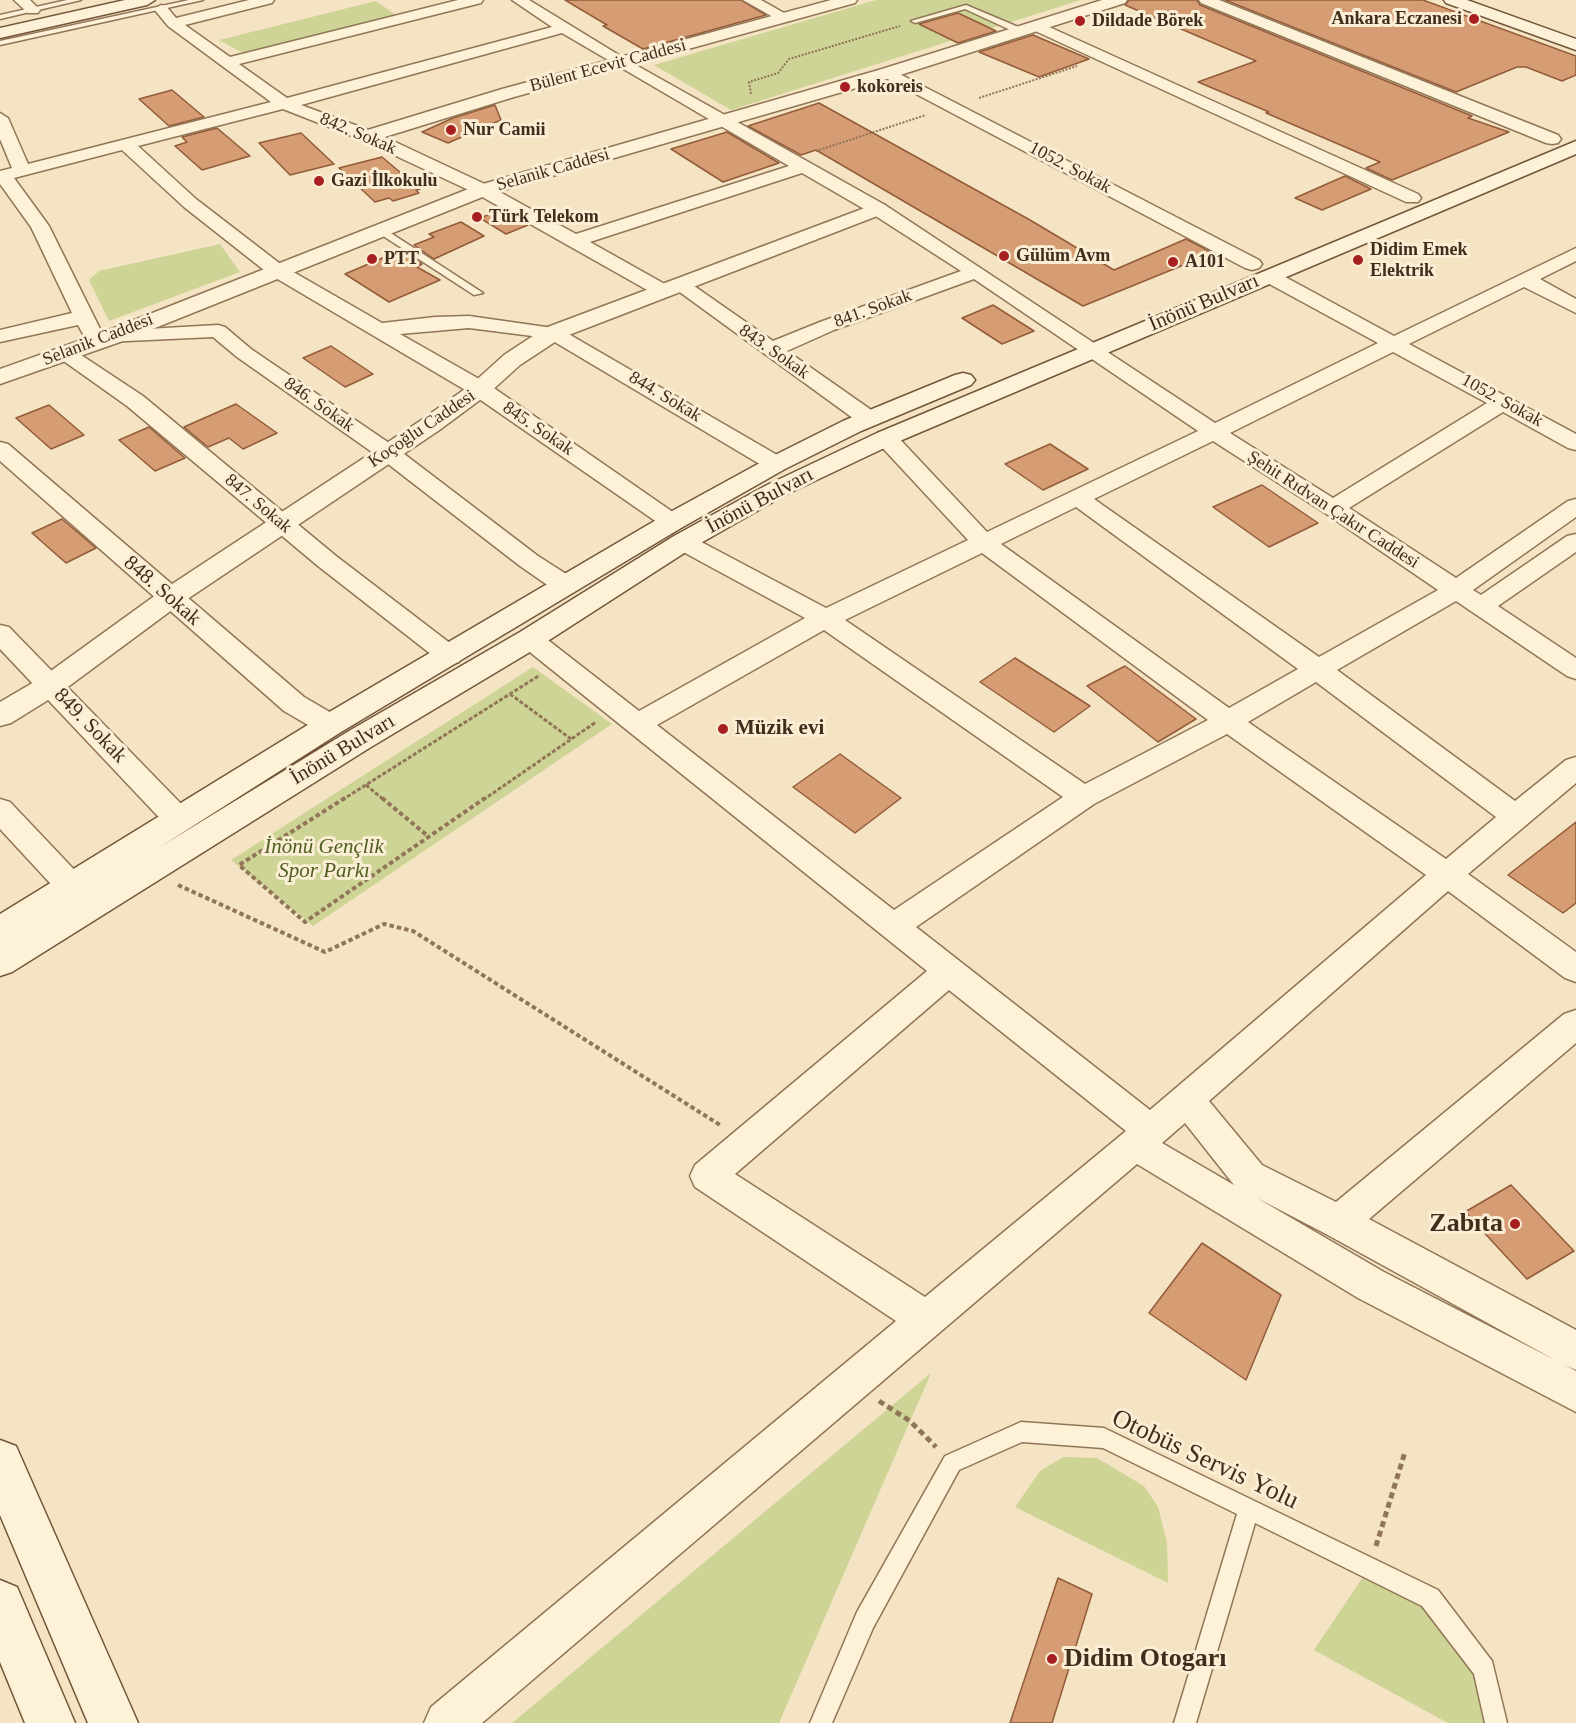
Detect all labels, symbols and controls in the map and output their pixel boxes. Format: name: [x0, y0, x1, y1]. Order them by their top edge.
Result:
place label: Ankara Eczanesi: [1332, 8, 1462, 30]
place label: Dildade Börek: [1092, 10, 1203, 32]
marker: Ankara Eczanesi: [1467, 12, 1481, 26]
marker: Dildade Börek: [1073, 14, 1087, 28]
street label: Bülent Ecevit Caddesi: [527, 35, 689, 97]
place label: kokoreis: [857, 76, 923, 98]
marker: kokoreis: [838, 80, 852, 94]
street label: 842. Sokak: [316, 108, 400, 160]
place label: Nur Camii: [463, 119, 545, 141]
marker: Nur Camii: [444, 123, 458, 137]
street label: 1052. Sokak: [1025, 137, 1115, 199]
street label: Selanik Caddesi: [494, 144, 612, 196]
place label: Gazi İlkokulu: [331, 170, 438, 192]
marker: Gazi İlkokulu: [312, 174, 326, 188]
place label: Türk Telekom: [489, 206, 599, 228]
marker: Türk Telekom: [470, 210, 484, 224]
place label: Didim Emek Elektrik: [1370, 239, 1468, 282]
place label: Gülüm Avm: [1016, 245, 1110, 267]
place label: PTT: [384, 248, 419, 270]
marker: Gülüm Avm: [997, 249, 1011, 263]
place label: A101: [1185, 251, 1225, 273]
marker: PTT: [365, 252, 379, 266]
marker: Didim Emek Elektrik: [1351, 253, 1365, 267]
marker: A101: [1166, 255, 1180, 269]
street label: İnönü Bulvarı: [1145, 268, 1263, 338]
street label: 841. Sokak: [831, 285, 915, 333]
street label: Selanik Caddesi: [40, 309, 156, 371]
street label: 843. Sokak: [735, 320, 813, 384]
street label: 844. Sokak: [625, 367, 705, 427]
street label: 1052. Sokak: [1457, 370, 1547, 432]
street label: 846. Sokak: [280, 373, 358, 437]
street label: Koçoğlu Caddesi: [364, 385, 480, 473]
street label: 845. Sokak: [498, 397, 578, 461]
street label: Şehit Rıdvan Çakır Caddesi: [1243, 446, 1423, 574]
street label: İnönü Bulvarı: [702, 462, 818, 540]
street label: 847. Sokak: [220, 470, 296, 538]
street label: 848. Sokak: [118, 550, 206, 632]
street label: 849. Sokak: [48, 683, 132, 769]
street label: İnönü Bulvarı: [286, 709, 400, 791]
place label: Müzik evi: [735, 716, 824, 742]
marker: Müzik evi: [716, 722, 730, 736]
park label: İnönü Gençlik Spor Parkı: [264, 834, 384, 884]
place label: Zabıta: [1429, 1208, 1503, 1240]
marker: Zabıta: [1508, 1217, 1522, 1231]
street label: Otobüs Servis Yolu: [1107, 1403, 1303, 1517]
place label: Didim Otogarı: [1064, 1643, 1226, 1675]
marker: Didim Otogarı: [1045, 1652, 1059, 1666]

